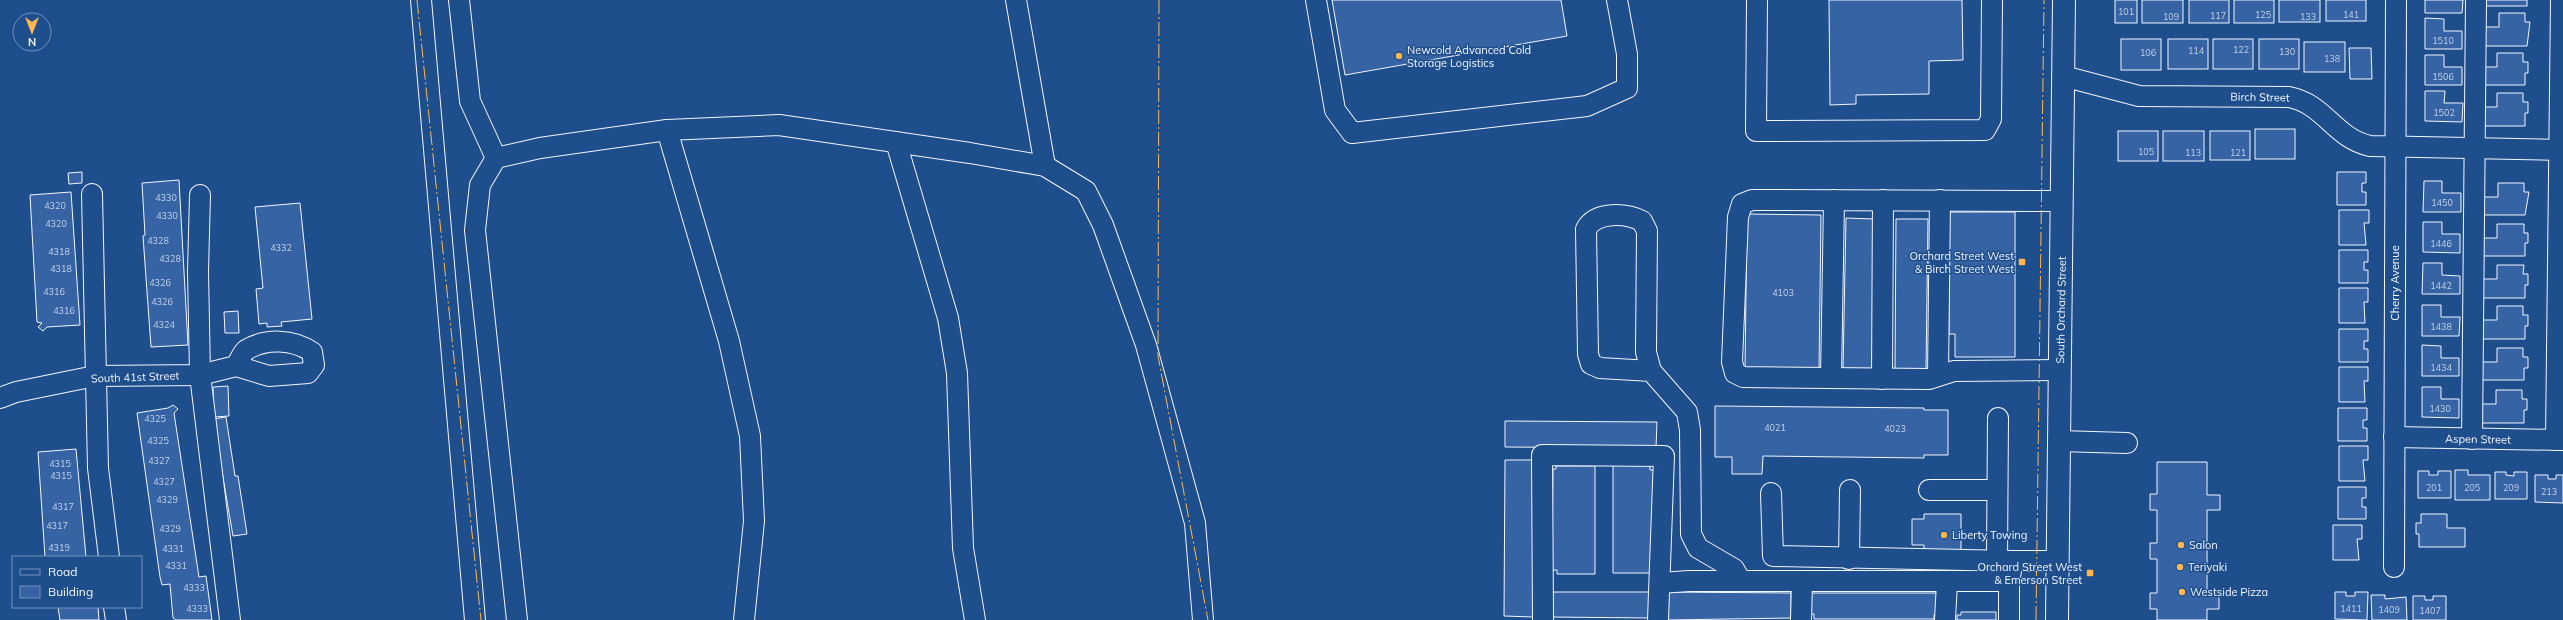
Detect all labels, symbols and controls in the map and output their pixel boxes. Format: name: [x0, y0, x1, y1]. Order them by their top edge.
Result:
house number: 101: [2118, 6, 2134, 17]
house number: 125: [2255, 9, 2272, 20]
house number: 141: [2343, 9, 2359, 20]
house number: 117: [2210, 10, 2226, 21]
house number: 109: [2163, 11, 2179, 22]
house number: 133: [2300, 11, 2316, 22]
north arrow: [12, 12, 52, 52]
text: N: [28, 35, 36, 49]
house number: 1510: [2432, 35, 2454, 46]
place label: Newcold Advanced Cold Storage Logistics: [1407, 43, 1531, 70]
house number: 122: [2233, 44, 2249, 55]
house number: 114: [2188, 45, 2205, 56]
house number: 130: [2279, 46, 2295, 57]
house number: 106: [2140, 47, 2156, 58]
marker: Newcold Advanced Cold Storage Logistics: [1394, 51, 1404, 61]
house number: 138: [2324, 53, 2340, 64]
house number: 1506: [2432, 71, 2454, 82]
street label: Birch Street: [2230, 89, 2290, 105]
house number: 1502: [2433, 107, 2455, 118]
house number: 105: [2138, 146, 2155, 157]
house number: 113: [2185, 147, 2201, 158]
house number: 121: [2230, 147, 2246, 158]
house number: 4330: [155, 192, 177, 203]
house number: 1450: [2431, 197, 2453, 208]
house number: 4320: [44, 200, 66, 211]
house number: 4330: [156, 210, 178, 221]
house number: 4320: [45, 218, 67, 229]
house number: 4328: [147, 235, 169, 246]
house number: 1446: [2430, 238, 2452, 249]
house number: 4332: [270, 242, 292, 253]
street label: Cherry Avenue: [2388, 245, 2402, 321]
house number: 4318: [48, 246, 70, 257]
place label: Orchard Street West & Birch Street West: [1910, 249, 2014, 276]
house number: 4328: [159, 253, 181, 264]
street label: South Orchard Street: [2053, 256, 2069, 364]
marker: Orchard Street West & Birch Street West: [2017, 257, 2027, 267]
house number: 4318: [50, 263, 72, 274]
house number: 4326: [149, 277, 171, 288]
house number: 1442: [2430, 280, 2452, 291]
house number: 4316: [43, 286, 65, 297]
house number: 4103: [1772, 287, 1794, 298]
house number: 4326: [151, 296, 173, 307]
house number: 4316: [53, 305, 75, 316]
house number: 4324: [153, 319, 175, 330]
house number: 1438: [2430, 321, 2452, 332]
house number: 1434: [2430, 362, 2452, 373]
street label: South 41st Street: [91, 368, 180, 386]
house number: 1430: [2429, 403, 2451, 414]
house number: 4325: [144, 413, 166, 424]
house number: 4021: [1764, 422, 1786, 433]
house number: 4023: [1884, 423, 1906, 434]
street label: Aspen Street: [2445, 431, 2511, 447]
house number: 4325: [147, 435, 169, 446]
house number: 4327: [148, 455, 170, 466]
house number: 4315: [49, 458, 71, 469]
house number: 4315: [50, 470, 72, 481]
house number: 4327: [153, 476, 175, 487]
house number: 201: [2426, 482, 2442, 493]
house number: 205: [2464, 482, 2481, 493]
house number: 209: [2503, 482, 2519, 493]
house number: 213: [2541, 486, 2557, 497]
house number: 4329: [156, 494, 178, 505]
house number: 4317: [52, 501, 74, 512]
house number: 4317: [46, 520, 68, 531]
house number: 4329: [159, 523, 181, 534]
place label: Liberty Towing: [1952, 528, 2027, 542]
marker: Liberty Towing: [1939, 530, 1949, 540]
place label: Salon: [2189, 538, 2218, 552]
marker: Salon: [2176, 540, 2186, 550]
house number: 4319: [48, 542, 70, 553]
house number: 4331: [162, 543, 184, 554]
legend: [12, 556, 142, 608]
house number: 4331: [165, 560, 187, 571]
place label: Orchard Street West & Emerson Street: [1978, 560, 2082, 587]
place label: Teriyaki: [2188, 560, 2227, 574]
marker: Teriyaki: [2175, 562, 2185, 572]
text: Road: [48, 564, 77, 579]
marker: Orchard Street West & Emerson Street: [2085, 568, 2095, 578]
house number: 4333: [183, 582, 205, 593]
text: Building: [48, 584, 93, 599]
place label: Westside Pizza: [2190, 585, 2268, 599]
marker: Westside Pizza: [2177, 587, 2187, 597]
house number: 4333: [186, 603, 208, 614]
house number: 1411: [2340, 603, 2362, 614]
house number: 1409: [2378, 604, 2400, 615]
house number: 1407: [2419, 605, 2441, 616]

